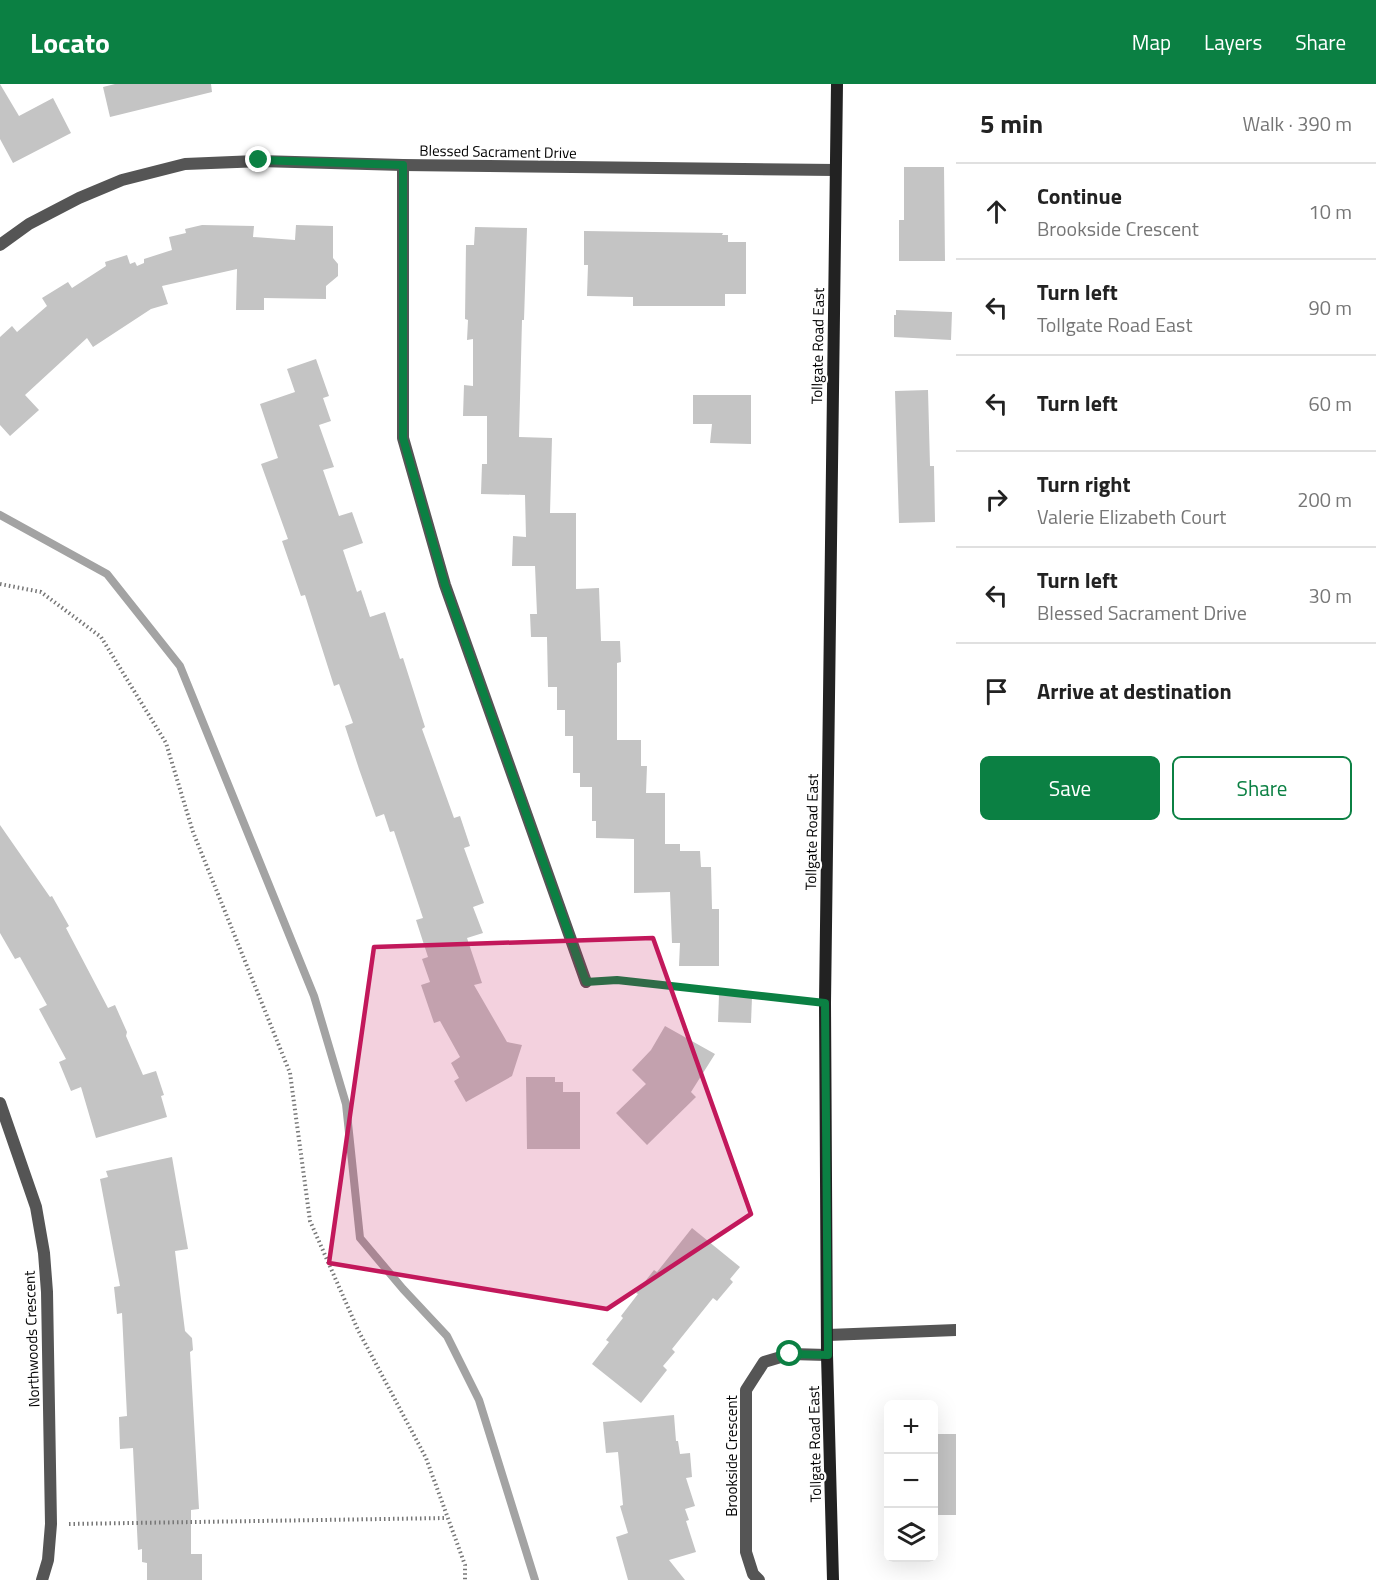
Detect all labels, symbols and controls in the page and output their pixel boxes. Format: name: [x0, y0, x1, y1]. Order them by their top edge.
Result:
text: Locato: [30, 21, 110, 64]
text: Map: [1132, 26, 1171, 58]
text: Layers: [1204, 26, 1262, 58]
text: Share: [1295, 26, 1346, 58]
text: 5 min: [980, 104, 1043, 143]
text: Walk · 390 m: [1243, 108, 1352, 139]
street label: Blessed Sacrament Drive: [419, 139, 577, 164]
route end: [245, 146, 271, 172]
text: Continue: [1037, 179, 1122, 213]
icon: ahead: [980, 195, 1013, 228]
text: 10 m: [1308, 196, 1352, 227]
text: Brookside Crescent: [1037, 213, 1199, 244]
text: Turn left: [1037, 275, 1118, 309]
street label: Tollgate Road East: [805, 287, 830, 404]
icon: left: [980, 291, 1013, 324]
text: 90 m: [1308, 292, 1352, 323]
text: Tollgate Road East: [1037, 309, 1192, 340]
text: Turn left: [1037, 386, 1118, 420]
icon: left: [980, 387, 1013, 420]
text: 60 m: [1308, 388, 1352, 419]
text: Turn right: [1037, 467, 1131, 501]
icon: right: [980, 483, 1013, 516]
text: 200 m: [1297, 484, 1352, 515]
text: Valerie Elizabeth Court: [1037, 501, 1226, 532]
text: Turn left: [1037, 563, 1118, 597]
icon: left: [980, 579, 1013, 612]
text: 30 m: [1308, 580, 1352, 611]
text: Blessed Sacrament Drive: [1037, 597, 1247, 628]
text: Arrive at destination: [1037, 674, 1232, 708]
icon: arrive: [980, 675, 1013, 708]
button: Save: [980, 756, 1160, 820]
button: Share: [1172, 756, 1352, 820]
street label: Tollgate Road East: [799, 773, 824, 890]
street label: Northwoods Crescent: [18, 1270, 45, 1408]
route start: [776, 1340, 802, 1366]
street label: Tollgate Road East: [802, 1385, 827, 1502]
street label: Brookside Crescent: [720, 1395, 743, 1517]
map controls: [884, 1400, 938, 1562]
button: +: [884, 1400, 938, 1454]
button: −: [884, 1454, 938, 1508]
button: layers: [884, 1508, 938, 1562]

